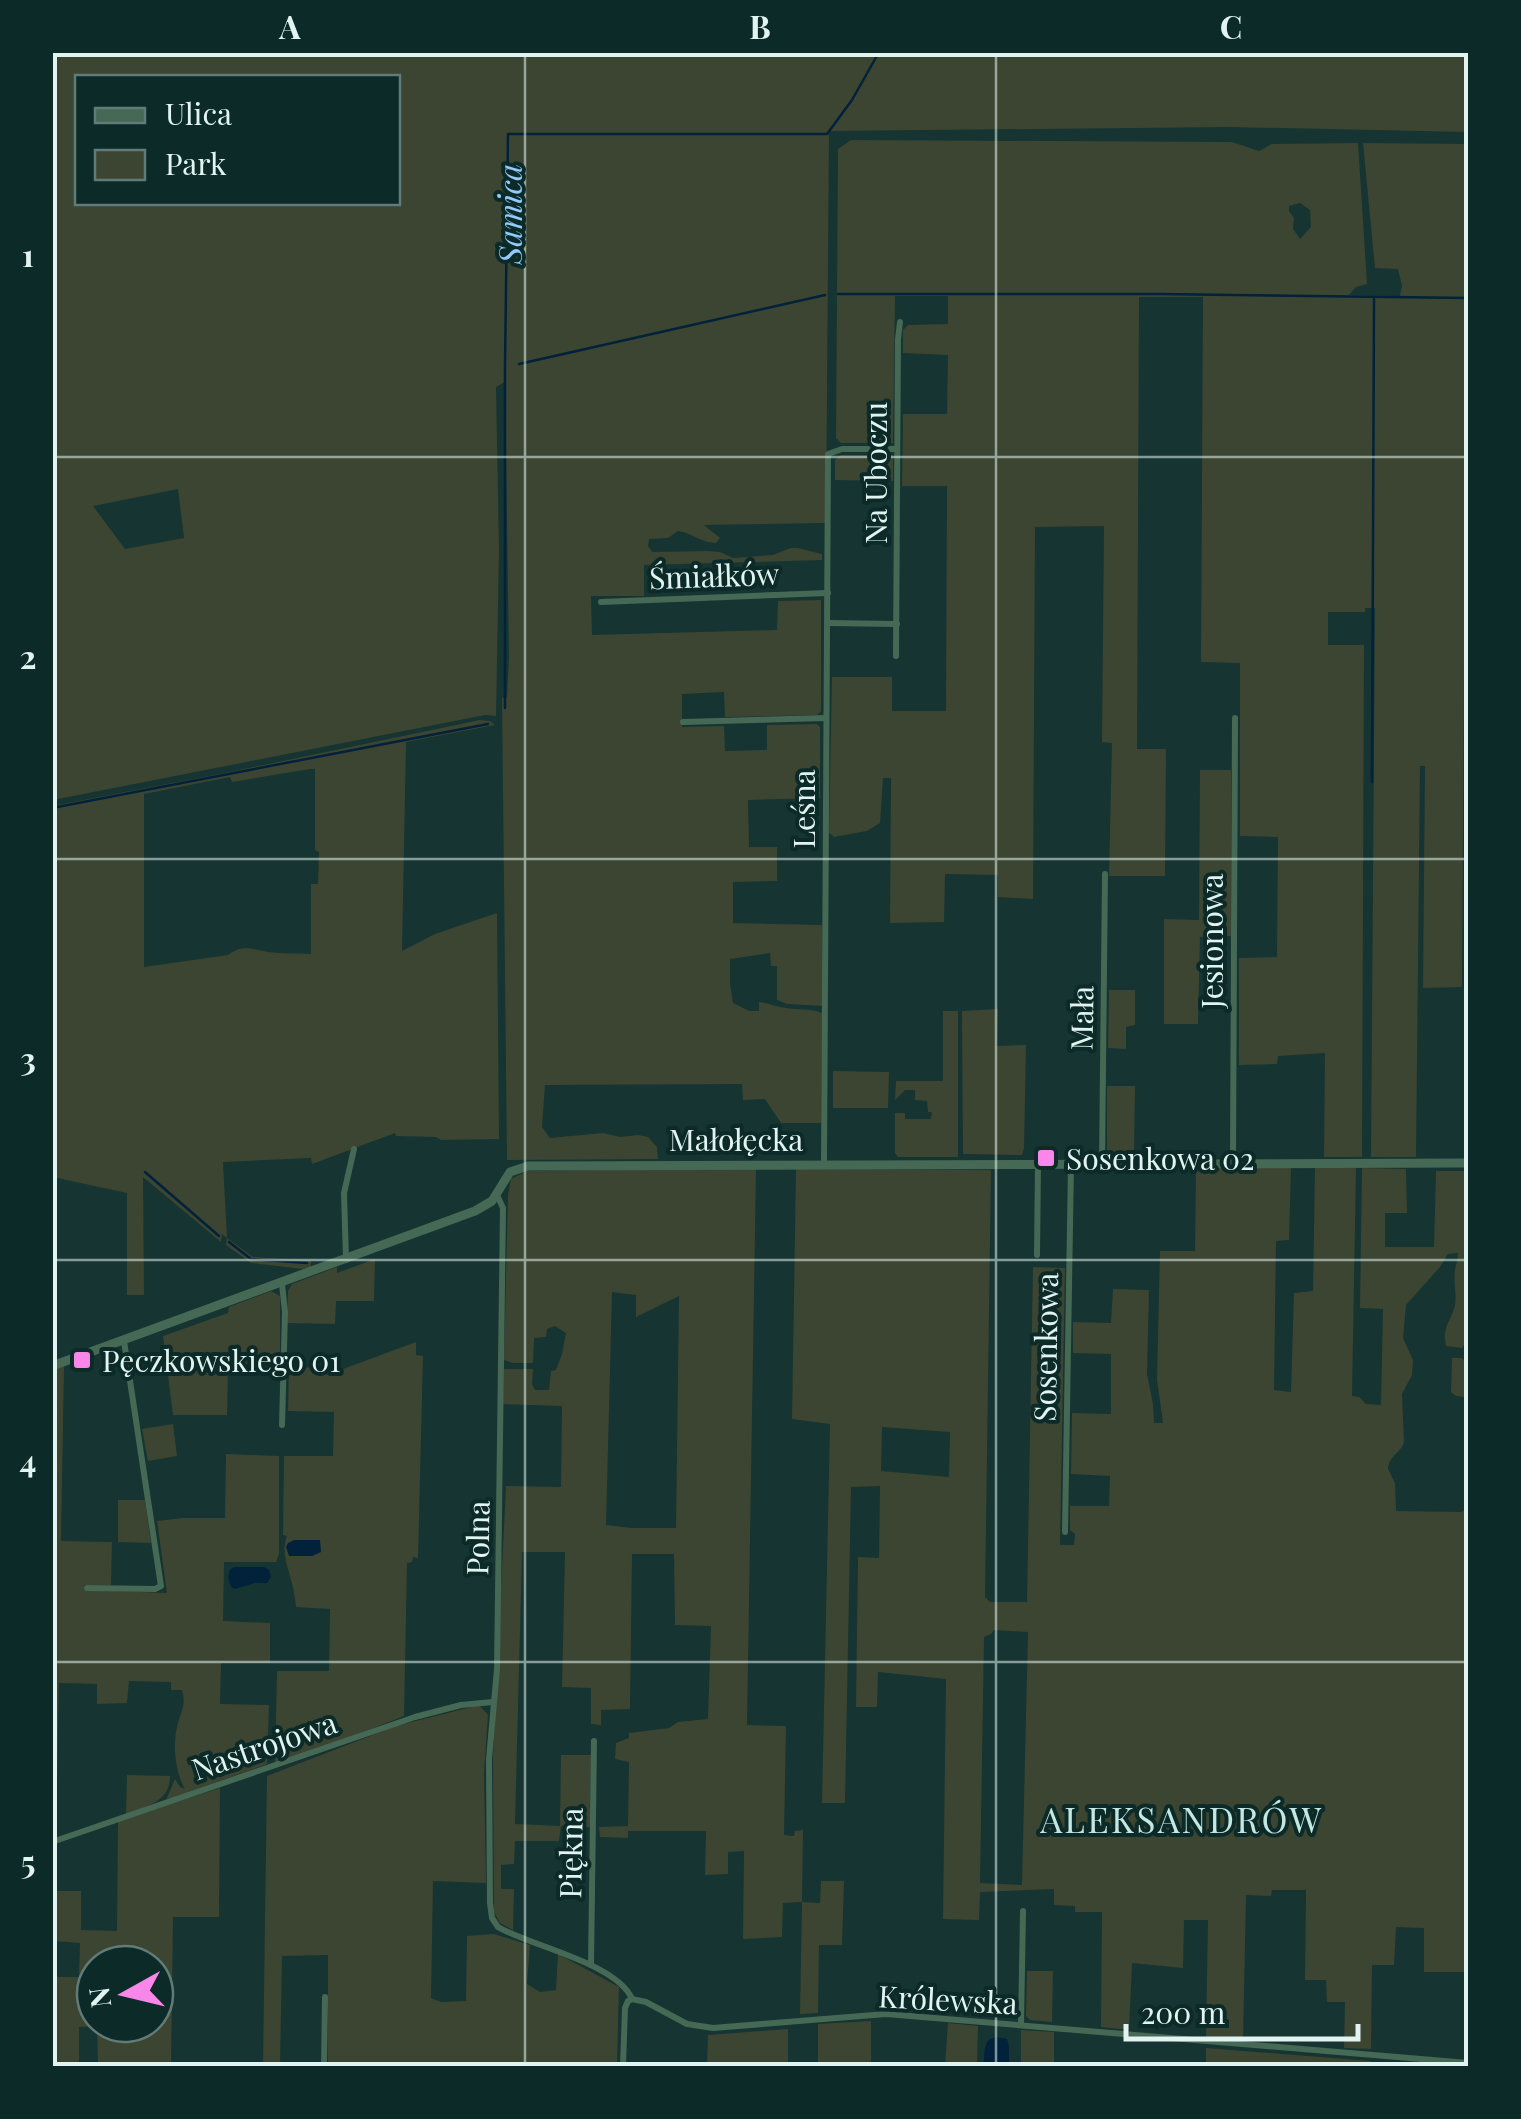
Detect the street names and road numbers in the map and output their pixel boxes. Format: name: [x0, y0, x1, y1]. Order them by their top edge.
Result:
street label: Na Uboczu: [855, 402, 895, 544]
street label: Śmiałków: [648, 553, 781, 597]
street label: Leśna: [783, 769, 823, 849]
street label: Jesionowa: [1191, 873, 1231, 1010]
street label: Mała: [1060, 985, 1102, 1051]
street label: Małołęcka: [669, 1119, 803, 1159]
street label: Sosenkowa: [1024, 1272, 1066, 1422]
street label: Polna: [456, 1500, 498, 1576]
street label: Nastrojowa: [186, 1702, 342, 1788]
street label: Piękna: [549, 1807, 591, 1899]
street label: Królewska: [877, 1975, 1019, 2023]

